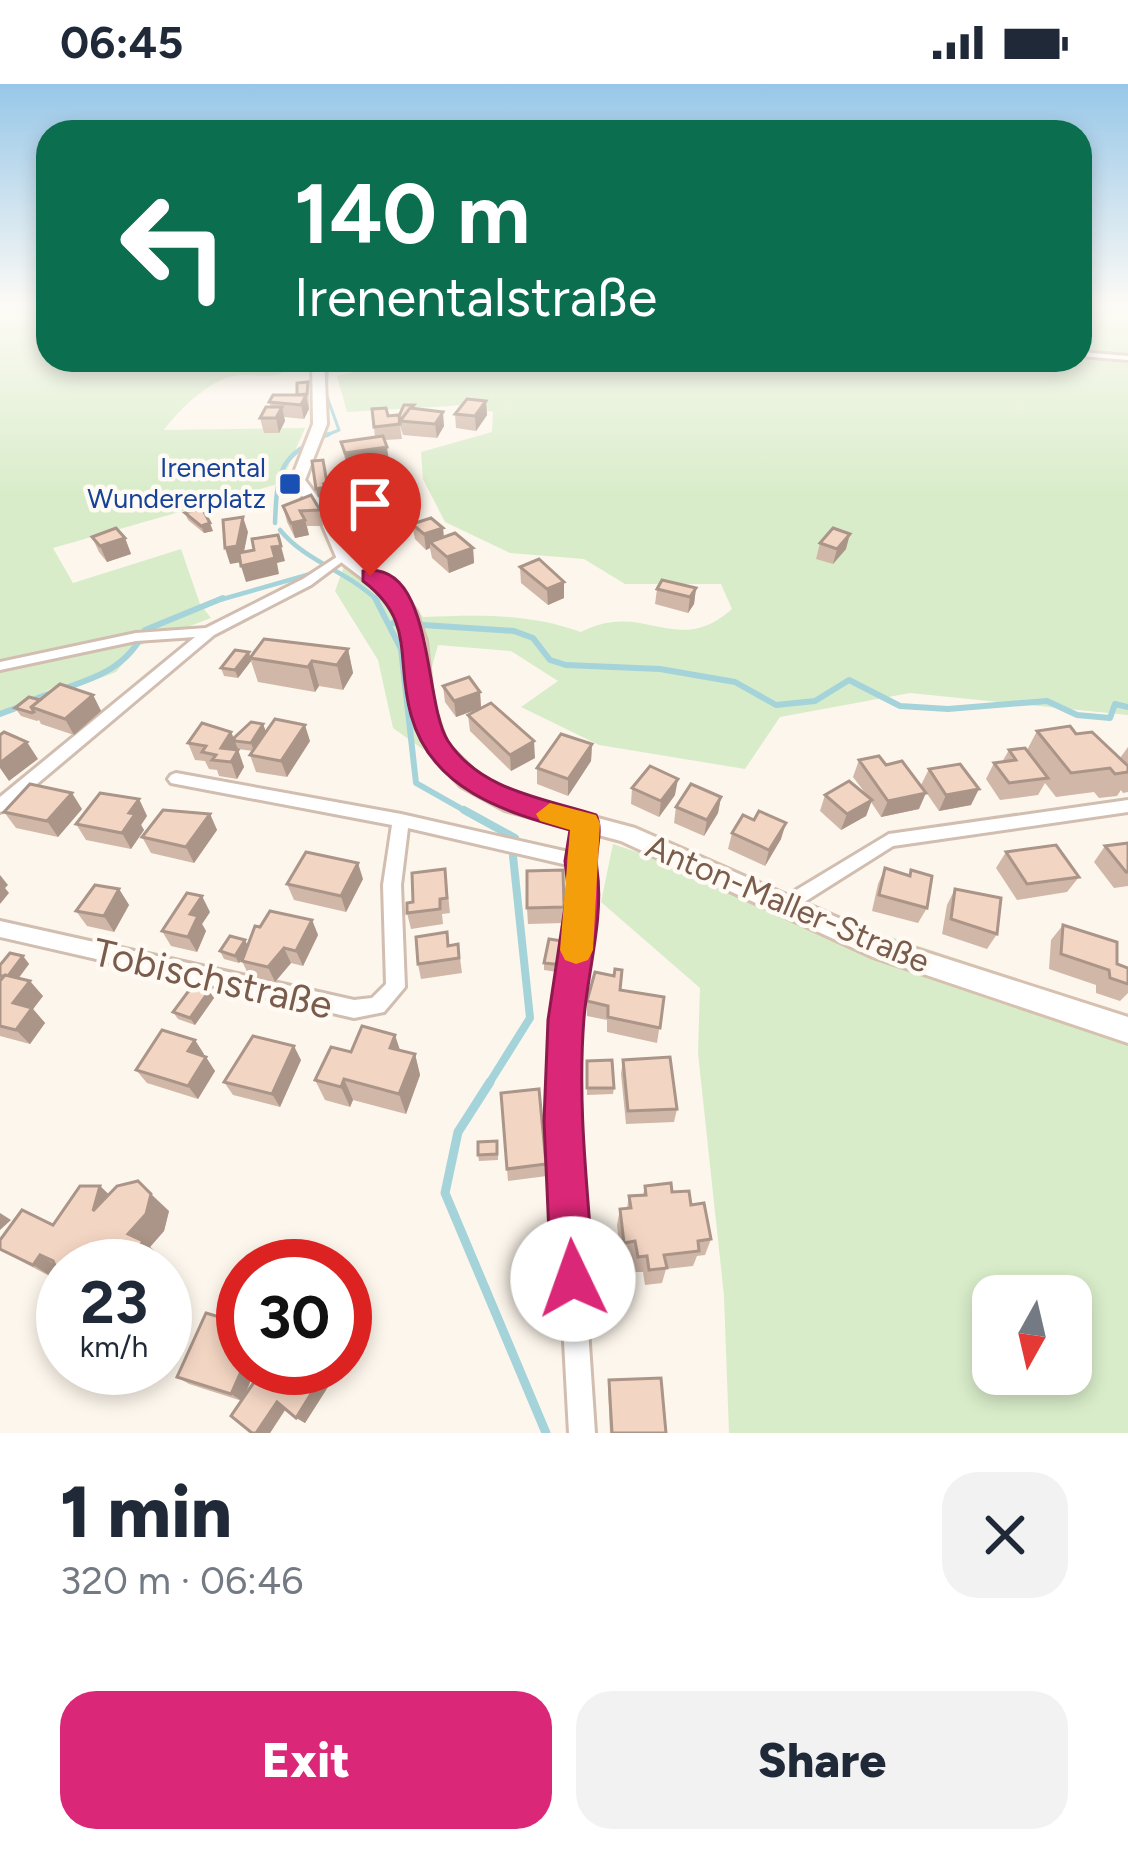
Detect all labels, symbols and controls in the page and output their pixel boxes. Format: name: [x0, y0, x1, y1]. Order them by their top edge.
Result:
text: 06:45: [60, 15, 183, 69]
text: 140 m: [294, 163, 530, 264]
icon: left: [96, 168, 252, 324]
text: Irenentalstraße: [294, 265, 657, 330]
place label: Irenental Wundererplatz: [87, 451, 266, 515]
pin: [319, 453, 421, 576]
marker: Irenental Wundererplatz: [277, 471, 303, 497]
icon: arrive: [337, 471, 403, 537]
street label: Anton-Maller-Straße: [640, 826, 935, 981]
street label: Tobischstraße: [89, 928, 337, 1029]
position arrow: [510, 1216, 636, 1342]
speed limit sign: 30: [216, 1239, 372, 1395]
text: 23: [80, 1266, 148, 1338]
north arrow: [972, 1275, 1092, 1395]
map controls: [972, 1275, 1092, 1395]
text: km/h: [80, 1328, 148, 1365]
text: 1 min: [60, 1469, 232, 1555]
button: close: [942, 1472, 1068, 1598]
text: 320 m · 06:46: [60, 1557, 303, 1604]
button: Exit: [60, 1691, 552, 1829]
button: Share: [576, 1691, 1068, 1829]

